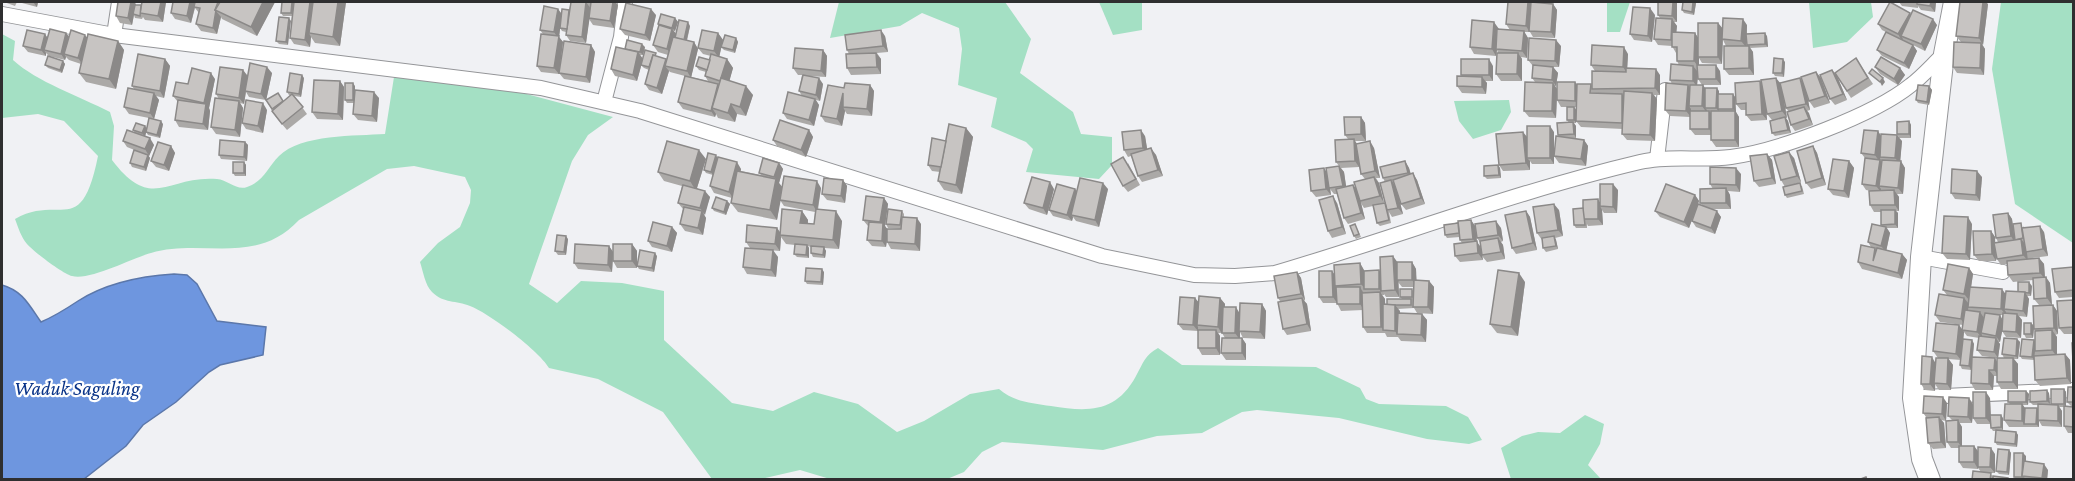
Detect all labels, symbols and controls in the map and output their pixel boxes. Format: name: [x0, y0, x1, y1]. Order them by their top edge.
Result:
water label: Waduk Saguling: [14, 377, 141, 400]

